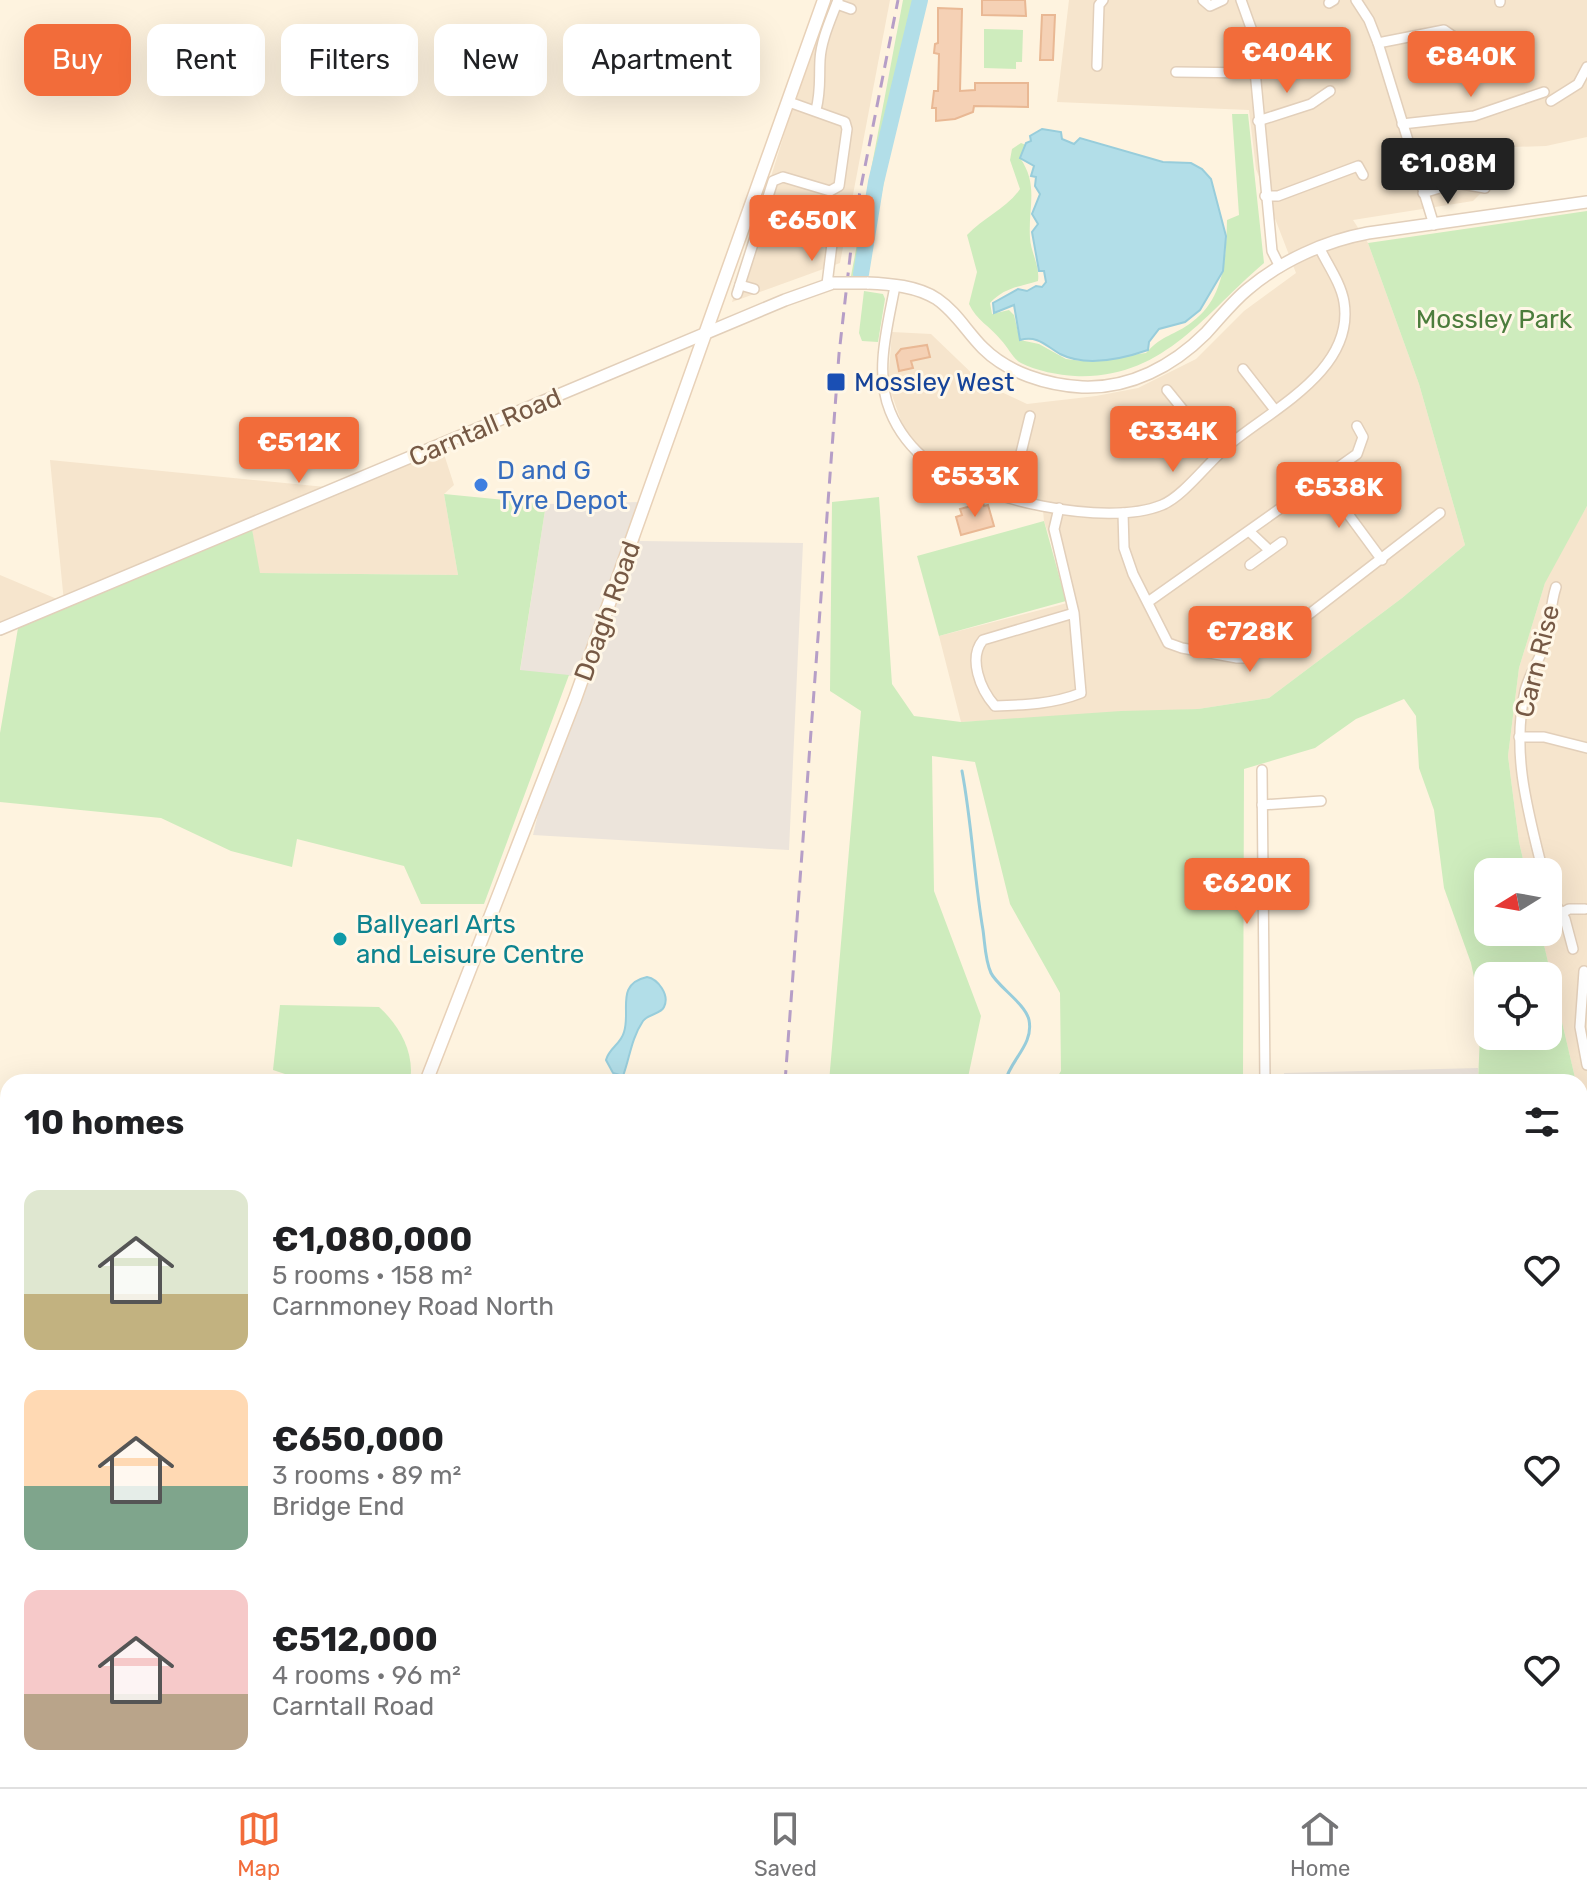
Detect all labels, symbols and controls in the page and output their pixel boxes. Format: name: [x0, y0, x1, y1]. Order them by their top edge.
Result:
chip: Buy: [24, 24, 131, 96]
chip: Rent: [147, 24, 265, 96]
chip: Filters: [281, 24, 418, 96]
chip: New: [434, 24, 547, 96]
chip: Apartment: [563, 24, 760, 96]
pin: €404K: [1231, 27, 1343, 95]
pin: €840K: [1415, 31, 1527, 99]
text: €404K: [1242, 37, 1332, 68]
text: €840K: [1426, 41, 1516, 72]
pin: €1.08M: [1383, 138, 1513, 206]
text: €1.08M: [1399, 148, 1497, 179]
pin: €650K: [756, 195, 868, 263]
text: €650K: [767, 205, 857, 236]
park label: Mossley Park: [1416, 304, 1573, 335]
place label: Mossley West: [854, 367, 1014, 398]
marker: Mossley West: [825, 371, 847, 393]
street label: Carntall Road: [404, 381, 566, 473]
pin: €334K: [1117, 406, 1229, 474]
text: €334K: [1128, 416, 1218, 447]
pin: €512K: [243, 417, 355, 485]
text: €512K: [257, 427, 341, 458]
pin: €533K: [919, 451, 1031, 519]
place label: D and G Tyre Depot: [497, 455, 628, 516]
text: €533K: [931, 461, 1019, 492]
pin: €538K: [1283, 462, 1395, 530]
text: €538K: [1294, 472, 1384, 503]
marker: D and G Tyre Depot: [472, 476, 490, 494]
street label: Doagh Road: [568, 537, 647, 685]
street label: Carn Rise: [1509, 602, 1566, 721]
pin: €728K: [1194, 606, 1306, 674]
text: €728K: [1206, 616, 1294, 647]
pin: €620K: [1191, 858, 1303, 926]
north arrow: [1474, 858, 1562, 946]
map controls: [1474, 858, 1562, 1050]
text: €620K: [1202, 868, 1292, 899]
place label: Ballyearl Arts and Leisure Centre: [356, 909, 584, 970]
marker: Ballyearl Arts and Leisure Centre: [331, 930, 349, 948]
button: locate: [1474, 962, 1562, 1050]
icon: filters: [1520, 1100, 1564, 1144]
text: 10 homes: [24, 1102, 184, 1143]
text: €1,080,000: [272, 1219, 472, 1260]
icon: home: [88, 1222, 184, 1318]
icon: heart: [1520, 1248, 1564, 1292]
text: 5 rooms · 158 m²: [272, 1260, 472, 1291]
text: Carnmoney Road North: [272, 1291, 554, 1322]
text: €650,000: [272, 1419, 444, 1460]
icon: home: [88, 1422, 184, 1518]
icon: heart: [1520, 1448, 1564, 1492]
text: 3 rooms · 89 m²: [272, 1460, 461, 1491]
text: Bridge End: [272, 1491, 404, 1522]
text: €512,000: [272, 1619, 438, 1660]
icon: home: [88, 1622, 184, 1718]
icon: heart: [1520, 1648, 1564, 1692]
text: 4 rooms · 96 m²: [272, 1660, 461, 1691]
text: Carntall Road: [272, 1691, 434, 1722]
tab: Map: [237, 1807, 281, 1882]
tab: Saved: [754, 1807, 817, 1882]
tab: Home: [1290, 1807, 1350, 1882]

